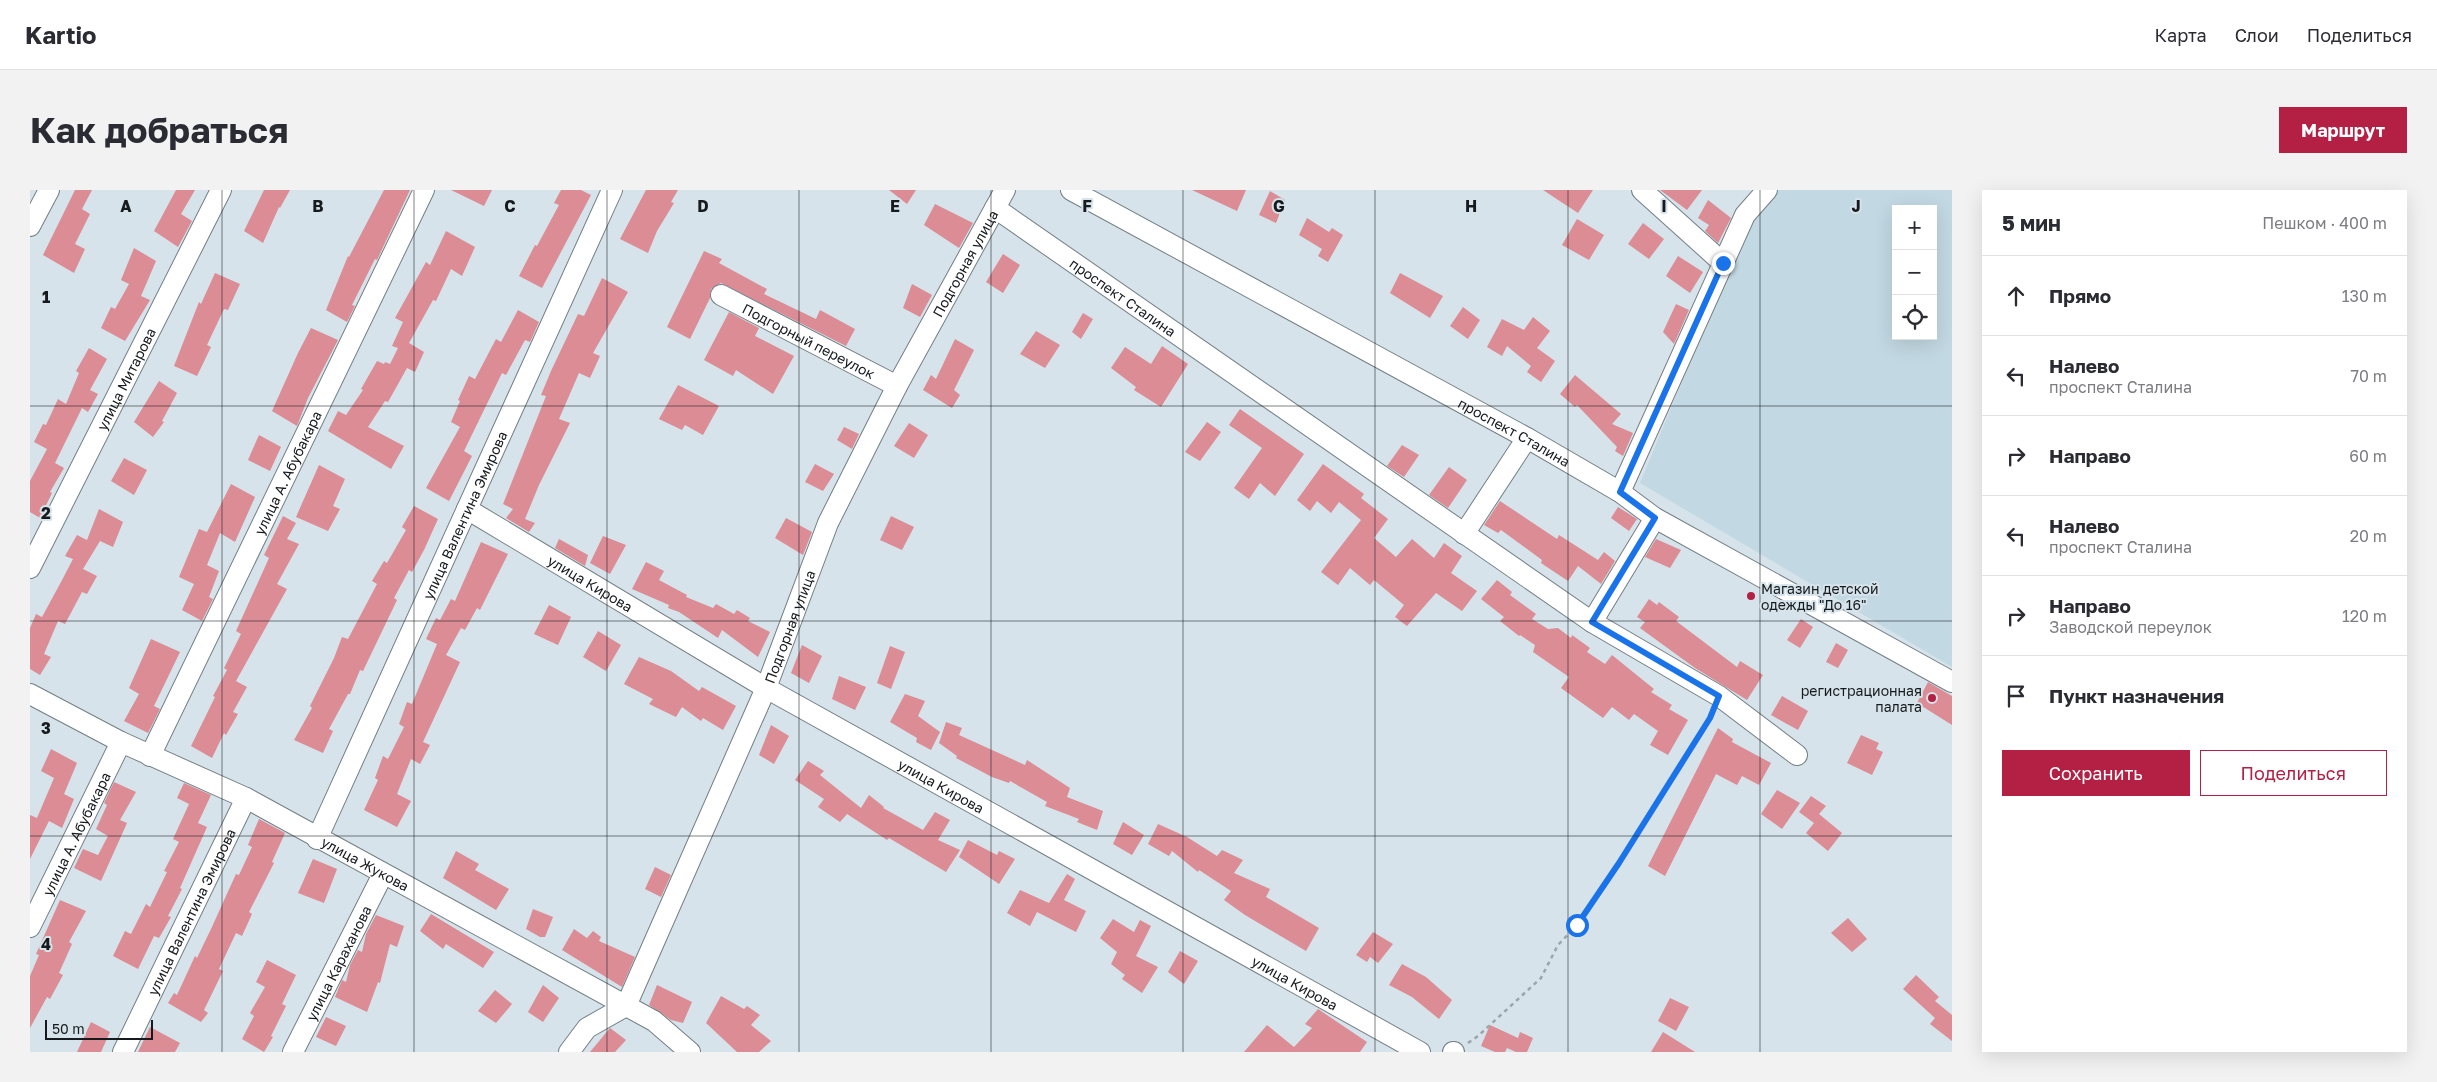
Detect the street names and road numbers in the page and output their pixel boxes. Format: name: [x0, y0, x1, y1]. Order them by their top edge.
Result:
street label: Подгорная улица: [928, 207, 1001, 320]
street label: проспект Сталина: [1067, 254, 1180, 340]
street label: Подгорный переулок: [740, 299, 878, 382]
street label: улица Митарова: [93, 325, 159, 433]
street label: проспект Сталина: [1456, 394, 1573, 470]
street label: улица А. Абубакара: [250, 408, 324, 537]
street label: улица Валентина Эмирова: [419, 428, 510, 602]
street label: улица Кирова: [545, 551, 636, 615]
street label: Подгорная улица: [760, 567, 818, 685]
street label: улица Кирова: [895, 755, 987, 816]
street label: улица А. Абубакара: [38, 769, 113, 898]
street label: улица Валентина Эмирова: [143, 825, 239, 998]
street label: улица Жукова: [319, 832, 412, 894]
street label: улица Караханова: [302, 902, 374, 1023]
street label: улица Кирова: [1249, 952, 1341, 1013]

